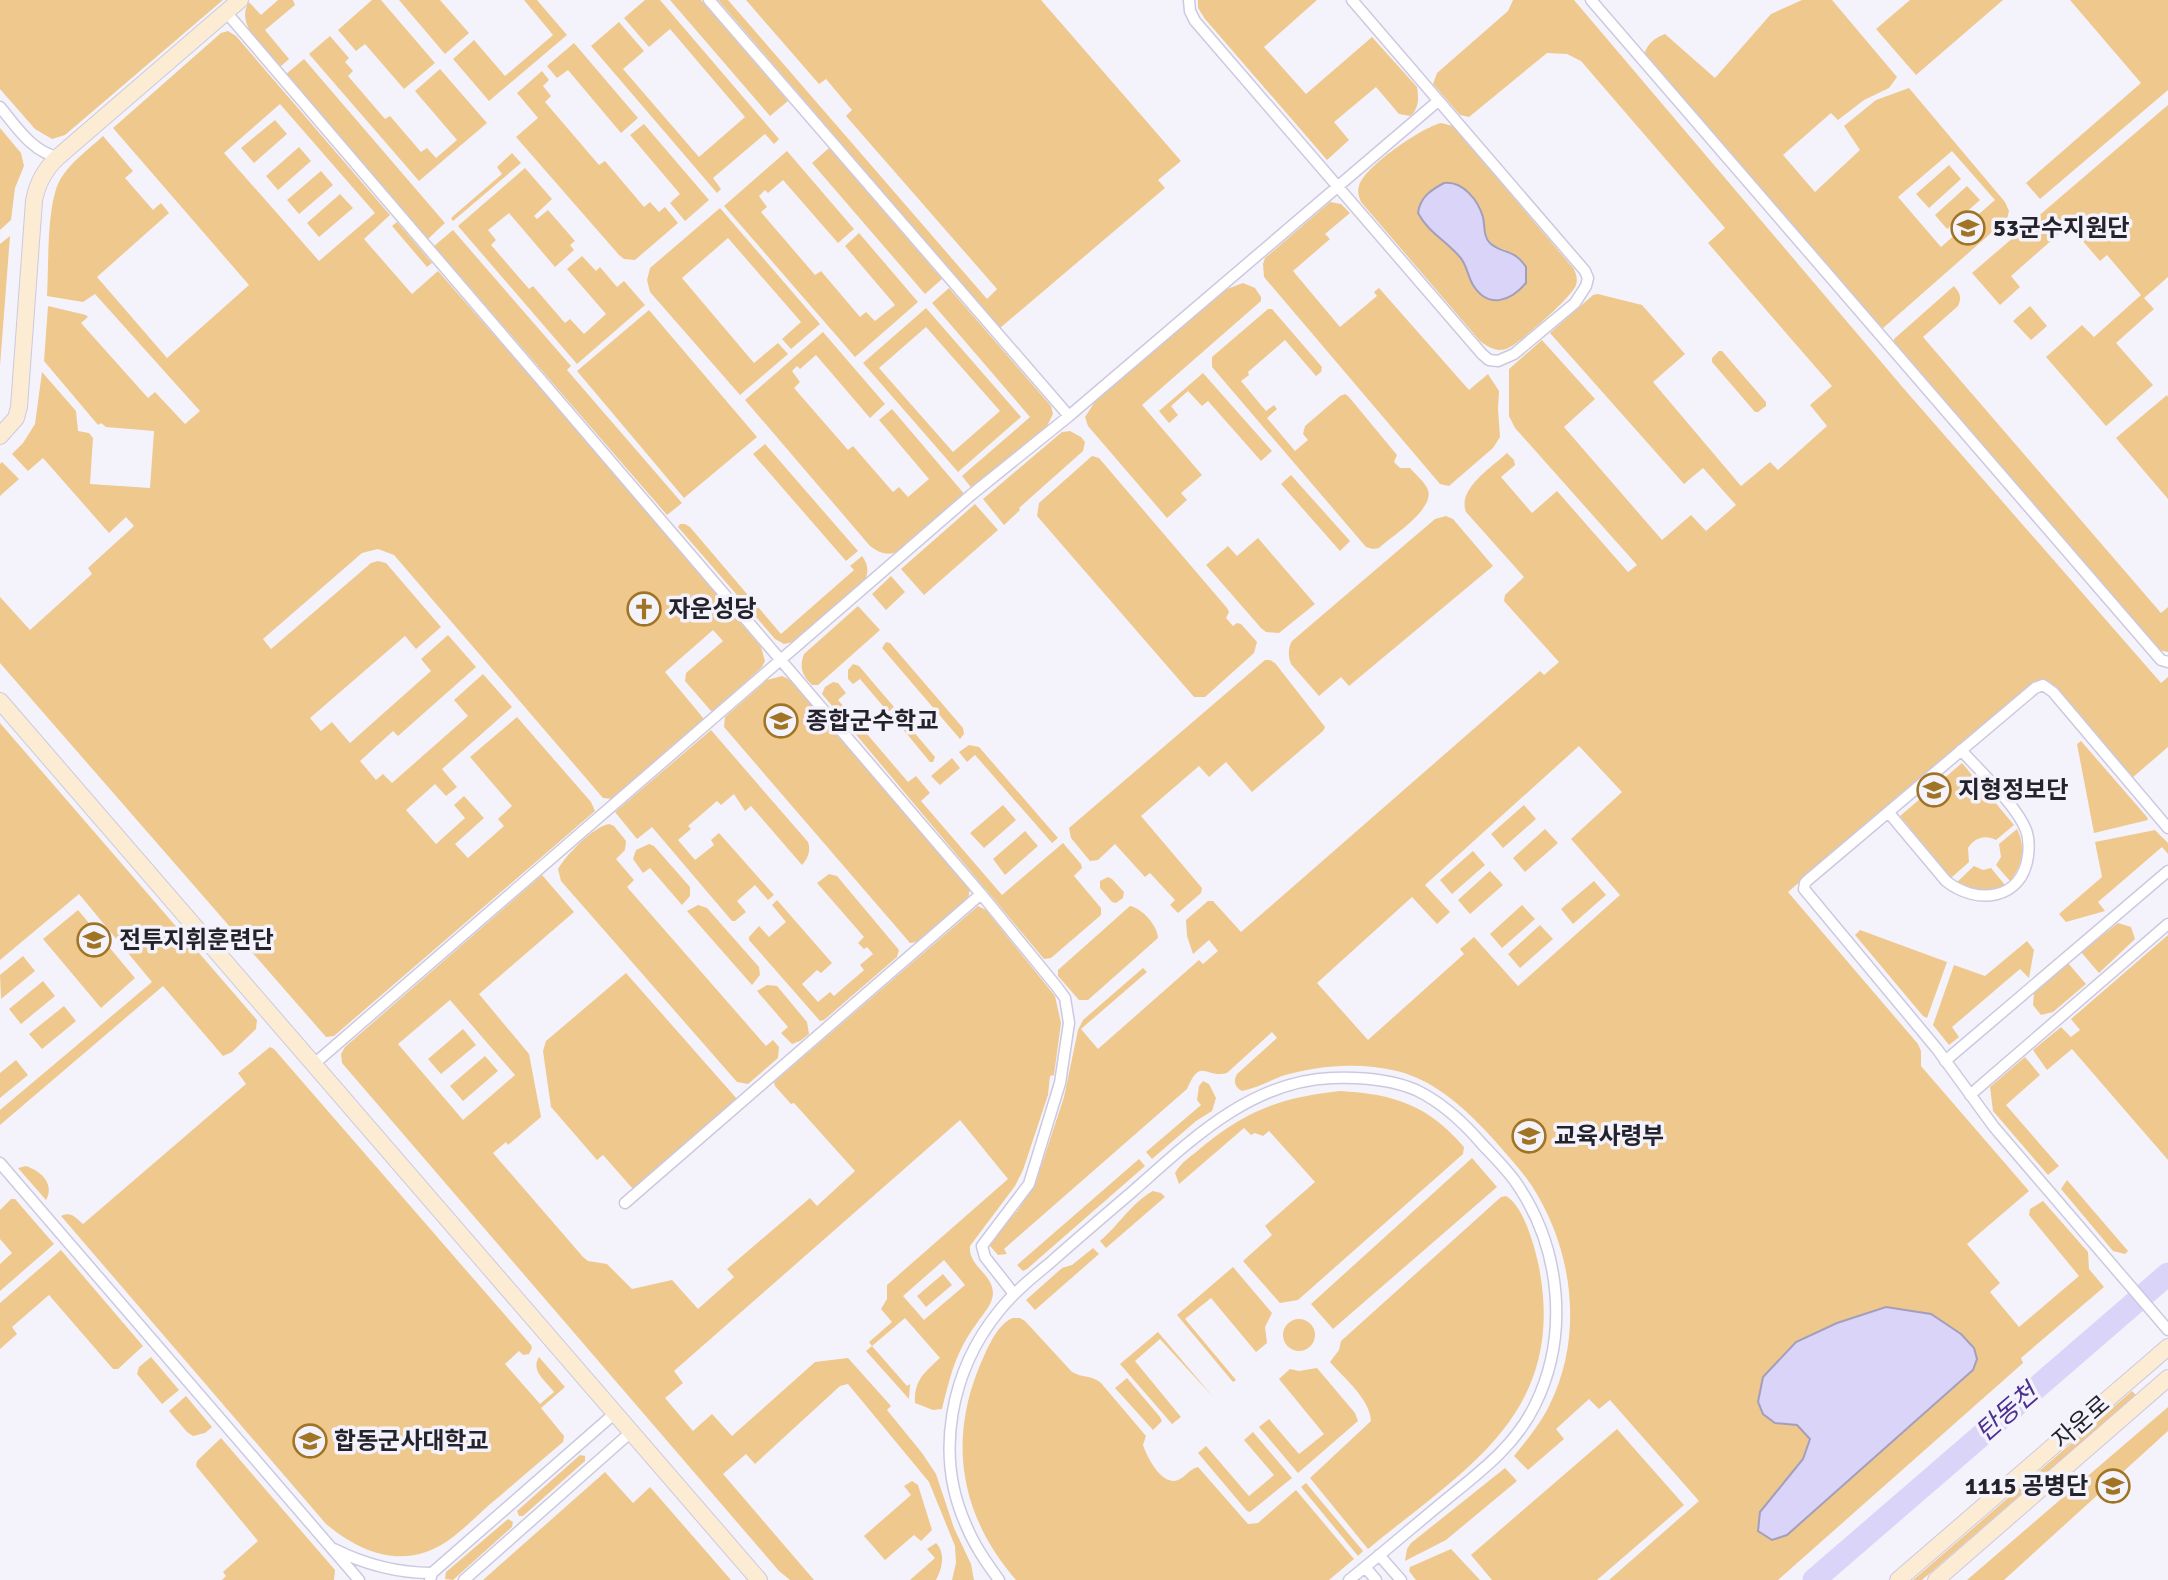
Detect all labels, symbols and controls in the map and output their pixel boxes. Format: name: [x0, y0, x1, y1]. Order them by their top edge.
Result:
school or university icon: 53군수지원단: [1949, 209, 1987, 247]
place label: 53군수지원단: [1993, 213, 2129, 243]
church icon: 자운성당: [625, 590, 663, 628]
place label: 자운성당: [668, 594, 756, 624]
school or university icon: 종합군수학교: [762, 702, 800, 740]
place label: 종합군수학교: [806, 706, 938, 736]
school or university icon: 지형정보단: [1915, 771, 1953, 809]
place label: 지형정보단: [1958, 775, 2068, 805]
school or university icon: 전투지휘훈련단: [75, 921, 113, 959]
place label: 전투지휘훈련단: [119, 925, 274, 955]
school or university icon: 교육사령부: [1510, 1117, 1548, 1155]
place label: 교육사령부: [1554, 1121, 1664, 1151]
water label: 탄동천: [1969, 1375, 2047, 1449]
street label: 자운로: [2046, 1389, 2116, 1455]
school or university icon: 합동군사대학교: [291, 1422, 329, 1460]
place label: 합동군사대학교: [334, 1426, 489, 1456]
school or university icon: 1115 공병단: [2094, 1467, 2132, 1505]
place label: 1115 공병단: [1965, 1471, 2088, 1501]

